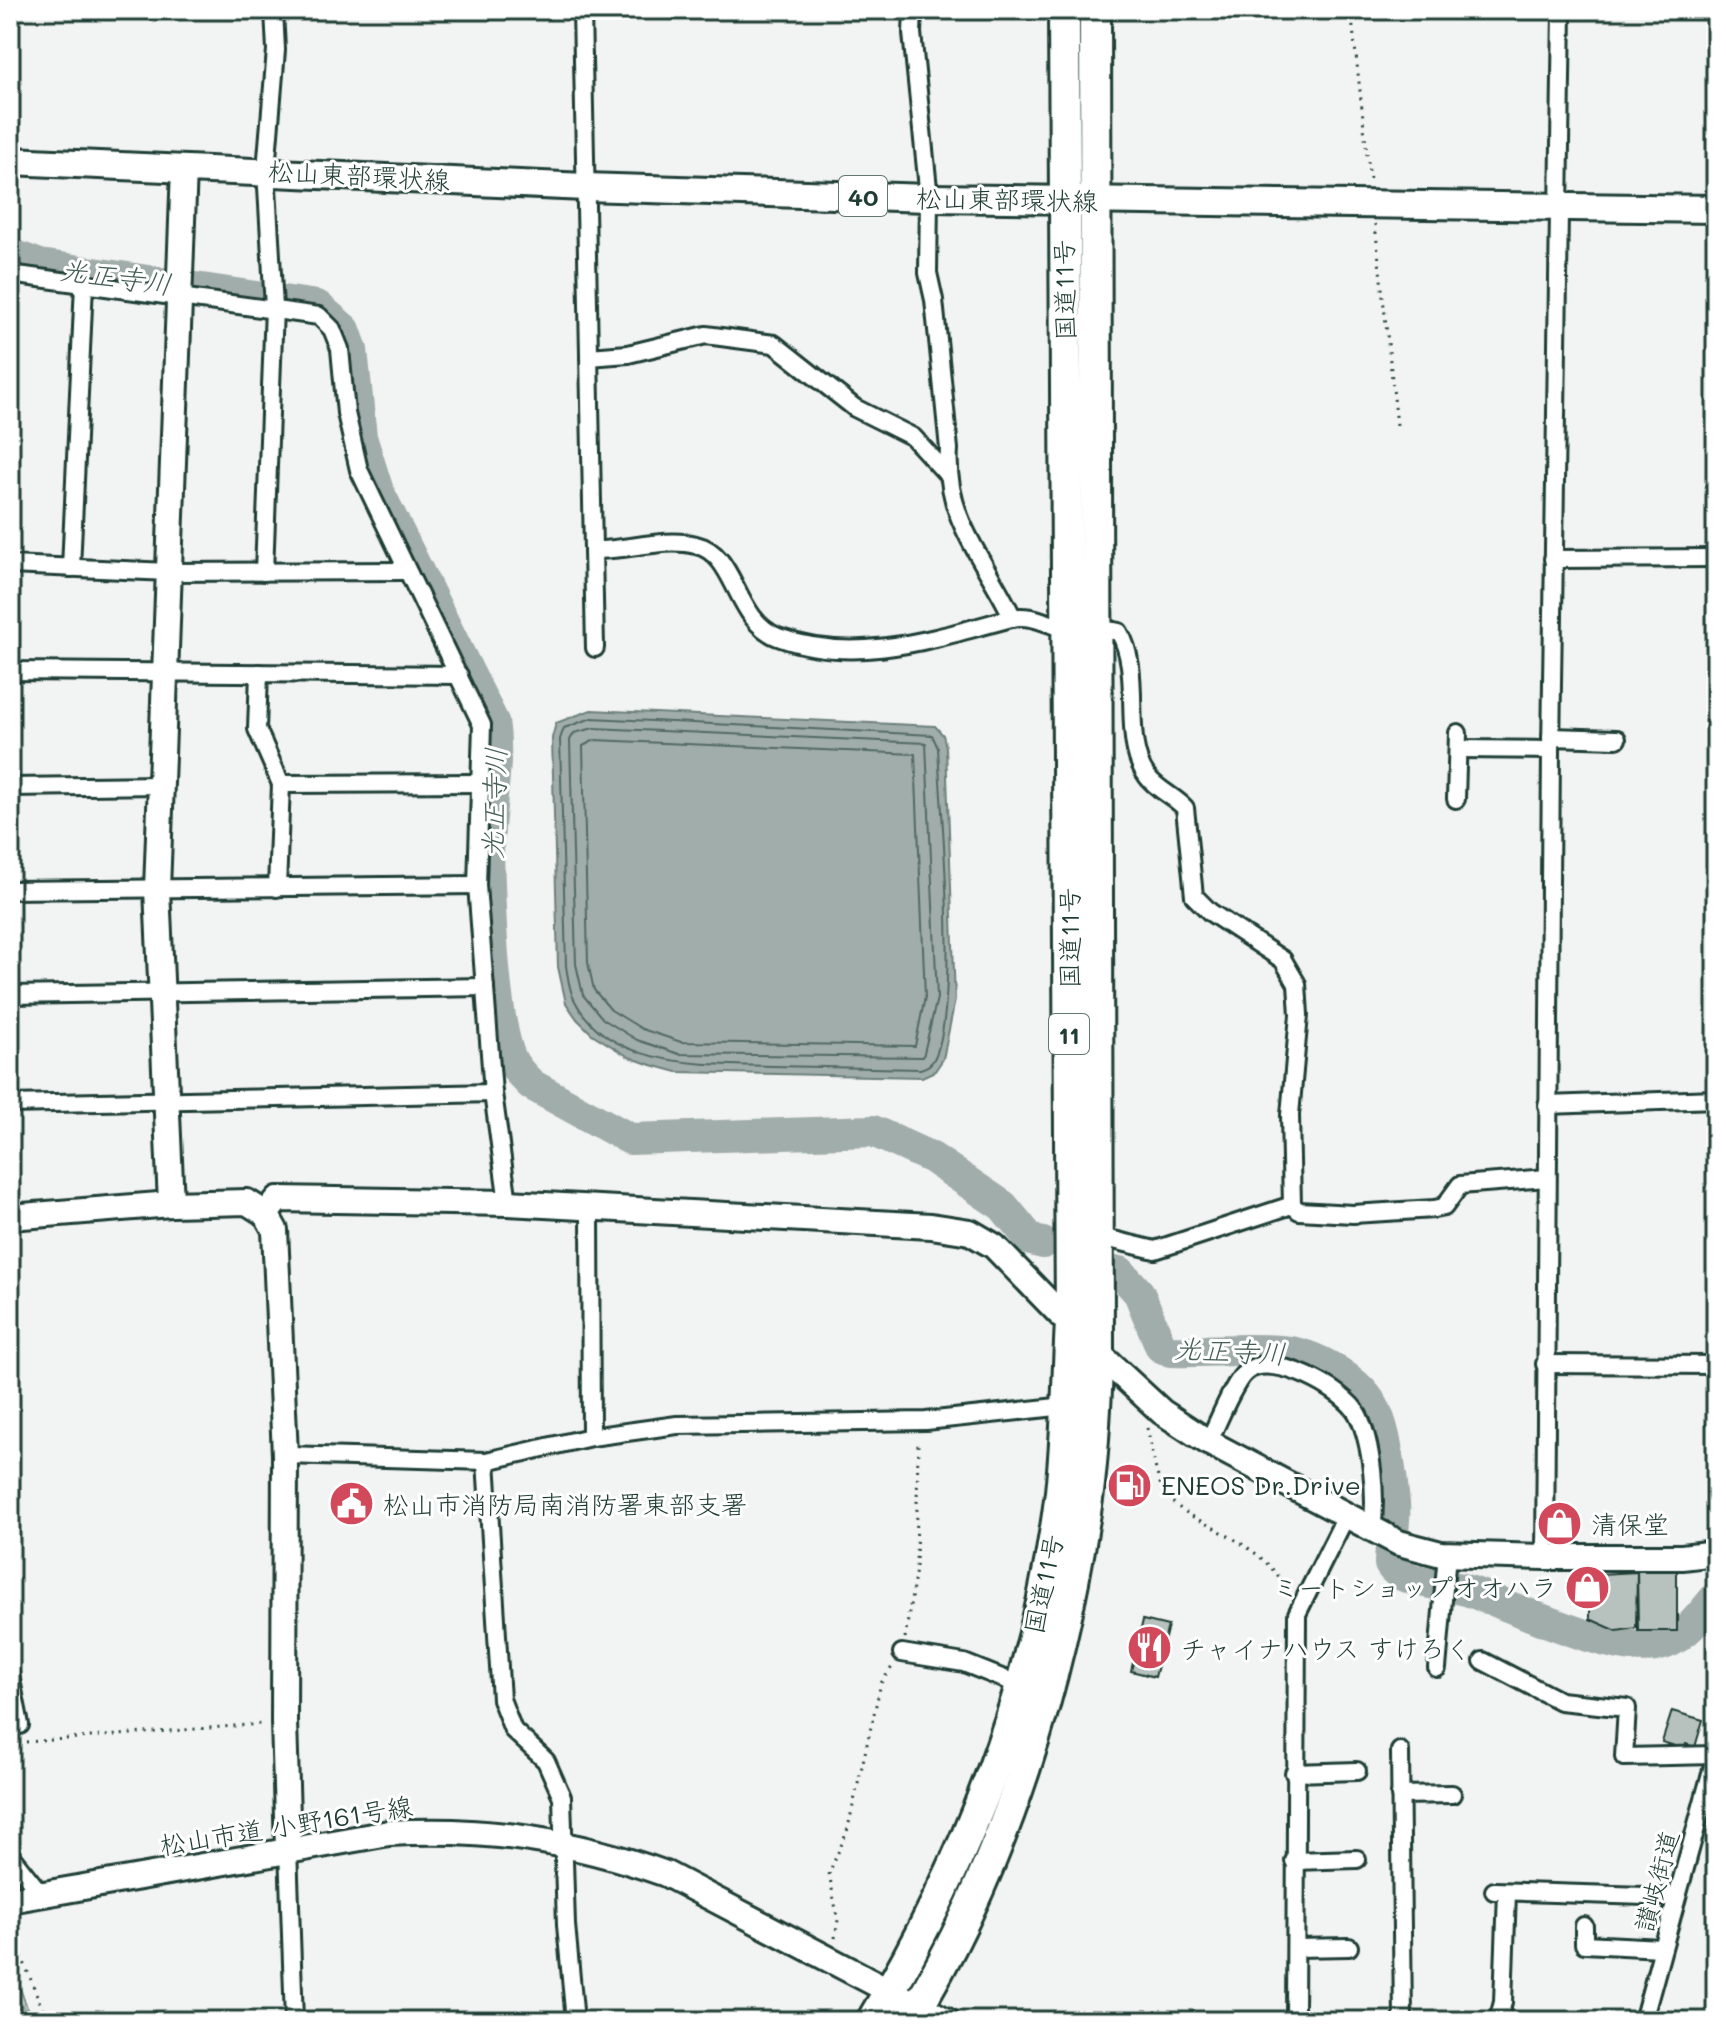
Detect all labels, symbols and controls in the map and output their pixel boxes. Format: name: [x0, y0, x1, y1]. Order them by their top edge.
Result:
street label: 松山東部環状線: [267, 153, 451, 197]
road number: 40: [839, 176, 887, 216]
street label: 松山東部環状線: [916, 180, 1098, 218]
street label: 国道11号: [1046, 239, 1082, 341]
water label: 光正寺川: [58, 250, 174, 302]
water label: 光正寺川: [473, 746, 513, 860]
street label: 国道11号: [1052, 887, 1086, 989]
road number: 11: [1049, 1014, 1089, 1054]
water label: 光正寺川: [1173, 1329, 1287, 1371]
fuel station icon: ENEOS Dr.Drive: [1106, 1461, 1154, 1509]
place label: ENEOS Dr.Drive: [1161, 1468, 1361, 1502]
public building icon: 松山市消防局南消防署東部支署: [328, 1480, 376, 1528]
place label: 松山市消防局南消防署東部支署: [383, 1487, 747, 1521]
shop icon: 清保堂: [1536, 1500, 1584, 1548]
place label: 清保堂: [1591, 1507, 1669, 1541]
street label: 国道11号: [1016, 1531, 1070, 1637]
shop icon: ミートショップオオハラ: [1564, 1563, 1612, 1611]
place label: ミートショップオオハラ: [1273, 1570, 1557, 1604]
restaurant icon: チャイナハウス すけろく: [1125, 1624, 1173, 1672]
place label: チャイナハウス すけろく: [1180, 1631, 1471, 1665]
street label: 松山市道 小野161号線: [157, 1788, 415, 1862]
street label: 讃岐街道: [1626, 1826, 1686, 1936]

